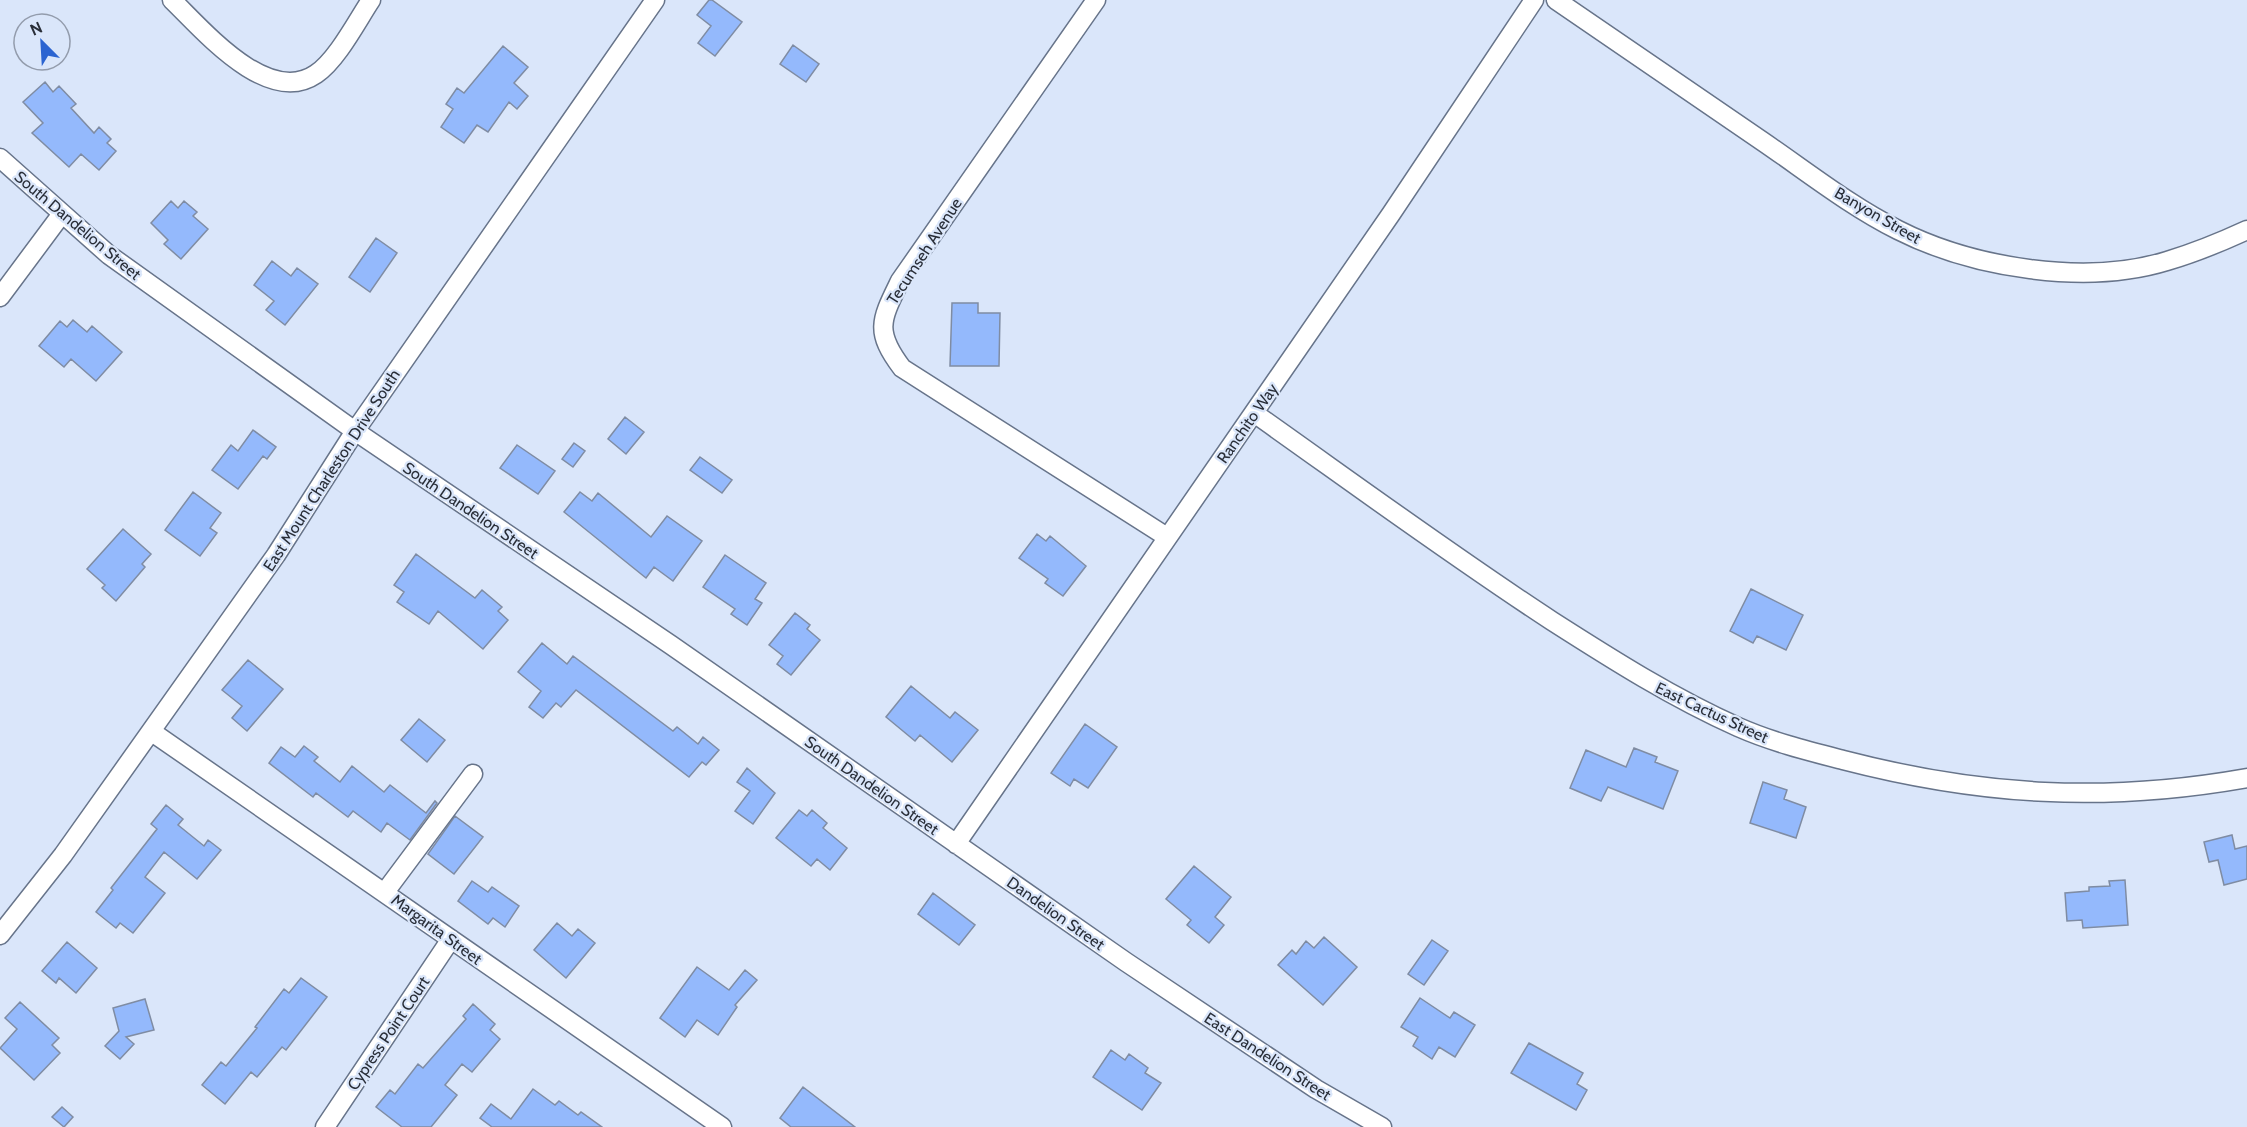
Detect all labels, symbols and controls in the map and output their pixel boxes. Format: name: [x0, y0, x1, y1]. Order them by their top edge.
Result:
north arrow: [12, 12, 72, 72]
text: N: [27, 18, 45, 40]
street label: South Dandelion Street: [11, 167, 145, 284]
street label: Banyon Street: [1831, 183, 1925, 248]
street label: Tecumseh Avenue: [883, 195, 966, 308]
street label: East Mount Charleston Drive South: [259, 366, 404, 575]
street label: Ranchito Way: [1213, 380, 1282, 467]
street label: South Dandelion Street: [399, 458, 542, 563]
street label: East Cactus Street: [1652, 678, 1772, 747]
street label: South Dandelion Street: [801, 732, 943, 839]
street label: Dandelion Street: [1003, 873, 1109, 954]
street label: Margarita Street: [388, 890, 486, 969]
street label: Cypress Point Court: [343, 972, 434, 1094]
street label: East Dandelion Street: [1201, 1008, 1335, 1105]

